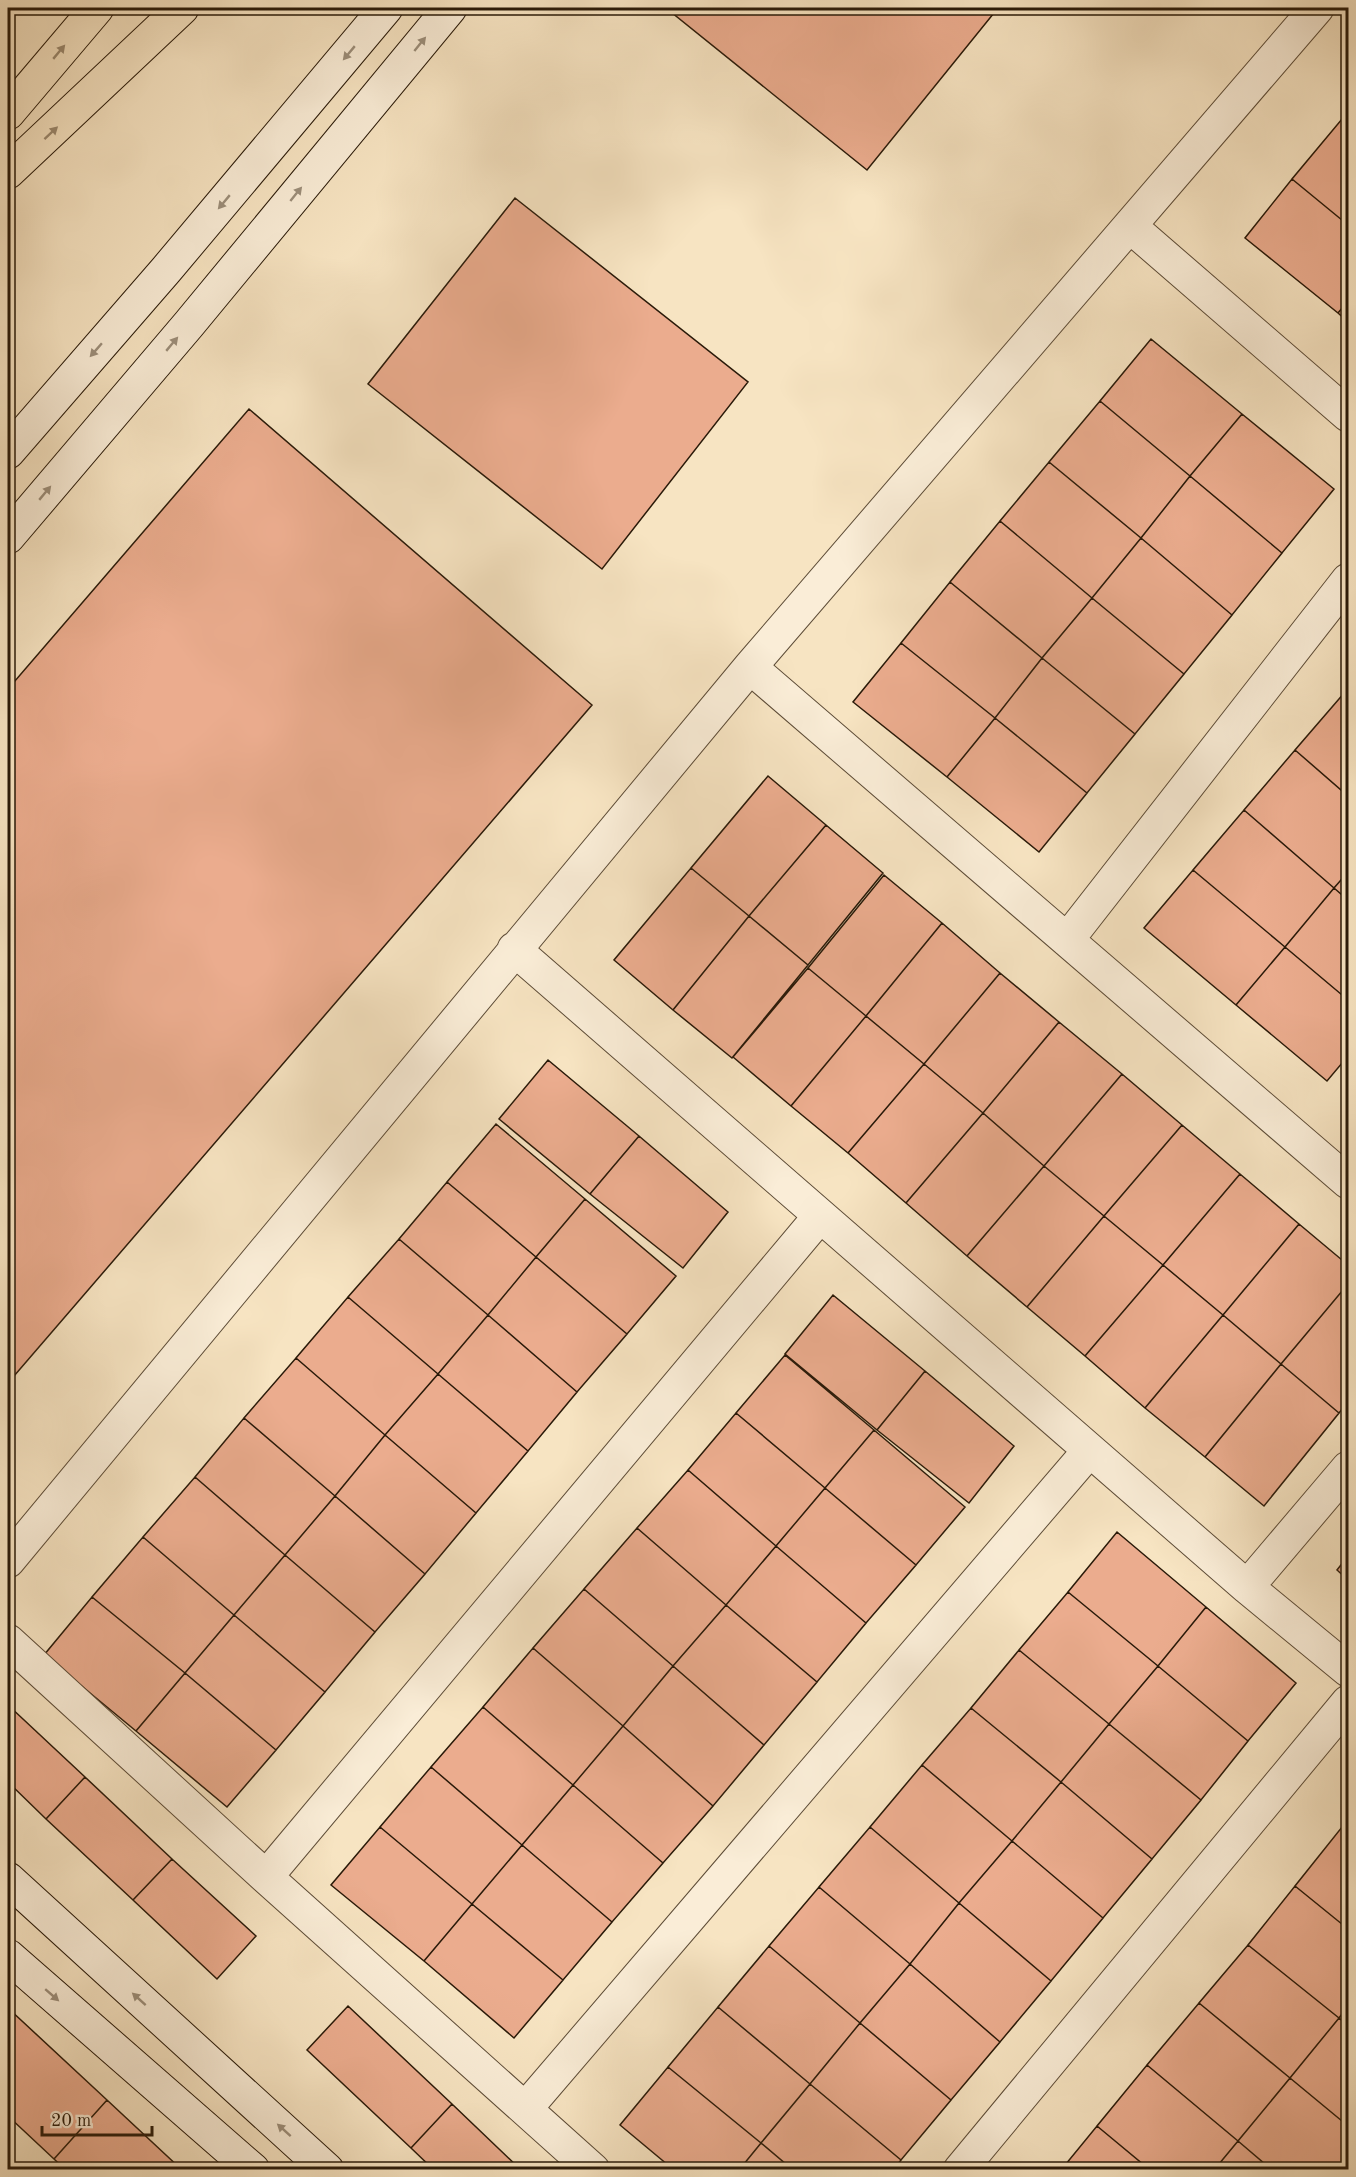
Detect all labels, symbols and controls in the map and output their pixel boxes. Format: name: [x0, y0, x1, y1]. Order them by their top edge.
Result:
one-way arrow: [413, 37, 426, 52]
one-way arrow: [52, 45, 65, 60]
one-way arrow: [343, 45, 356, 60]
one-way arrow: [43, 127, 58, 140]
one-way arrow: [289, 187, 302, 202]
one-way arrow: [217, 194, 230, 210]
one-way arrow: [165, 337, 178, 352]
one-way arrow: [90, 342, 103, 358]
one-way arrow: [39, 485, 52, 501]
one-way arrow: [44, 1988, 60, 2001]
one-way arrow: [132, 1993, 147, 2006]
scale bar: [42, 2099, 152, 2137]
text: 20 m: [51, 2112, 91, 2130]
one-way arrow: [276, 2123, 291, 2137]

